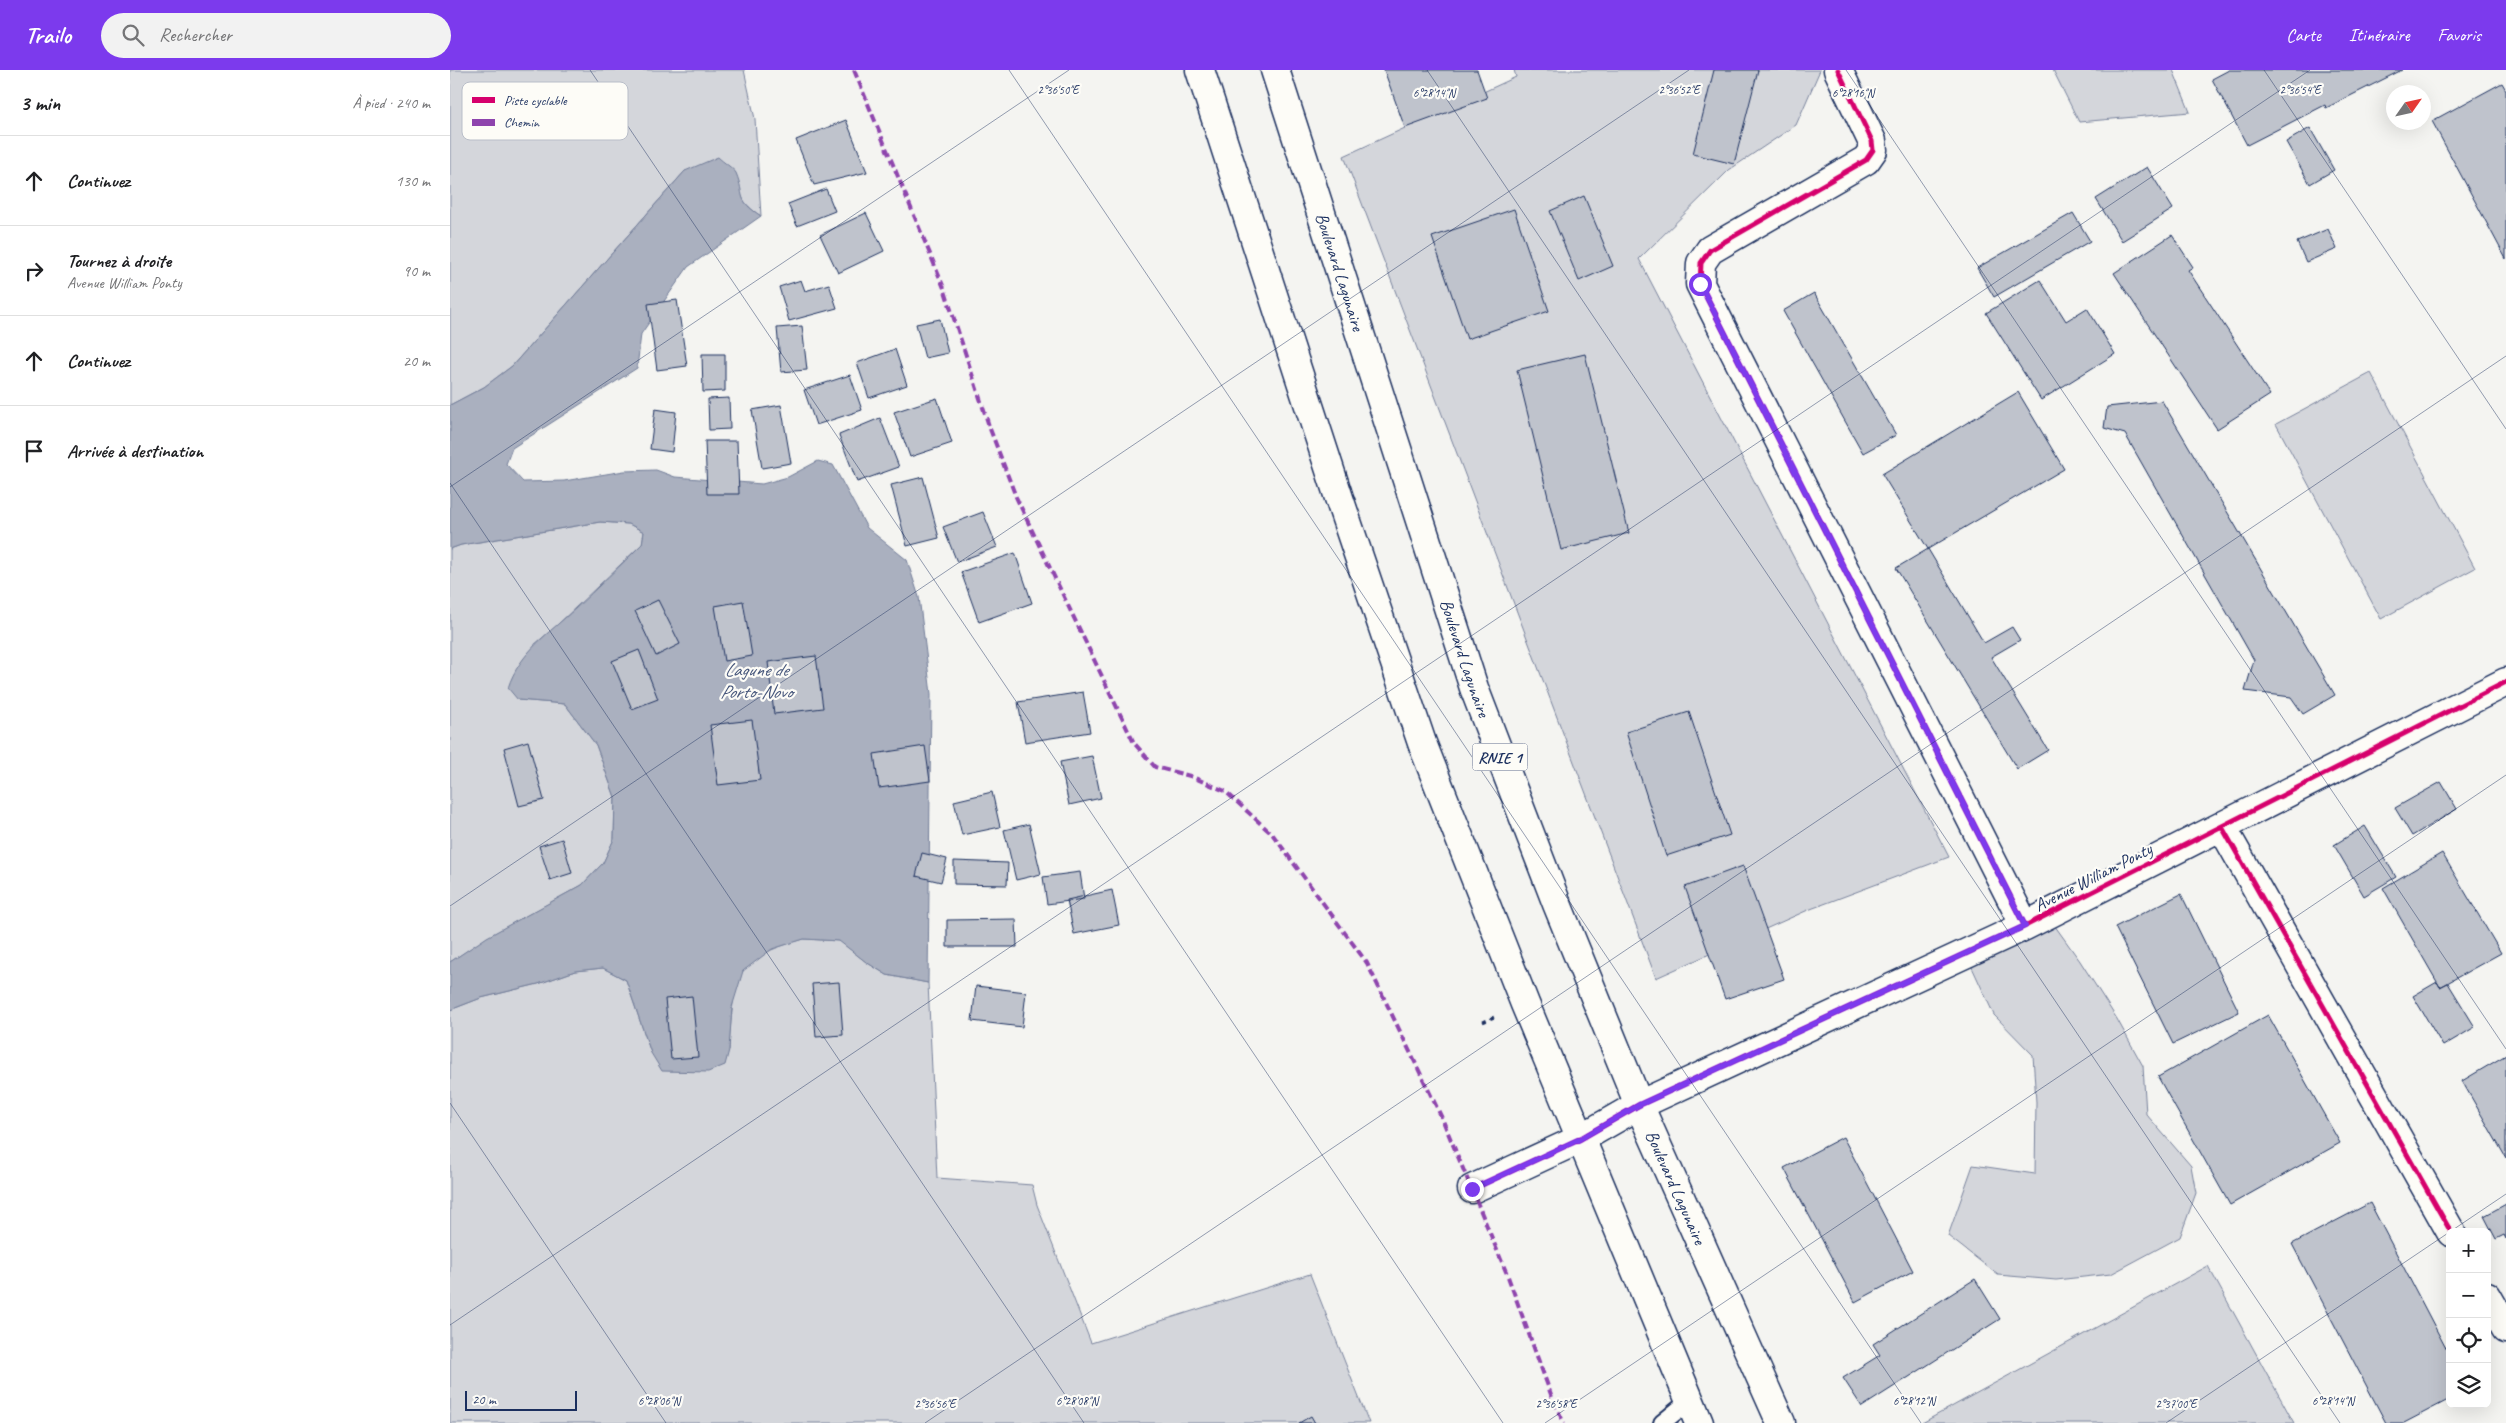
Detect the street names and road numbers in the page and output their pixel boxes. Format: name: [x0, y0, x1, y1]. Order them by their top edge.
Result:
street label: Boulevard Lagunaire: [1311, 210, 1370, 335]
street label: Boulevard Lagunaire: [1435, 596, 1495, 721]
road number: RNIE 1: [1472, 744, 1528, 770]
street label: Avenue William Ponty: [2030, 837, 2157, 916]
street label: Boulevard Lagunaire: [1641, 1127, 1711, 1249]

